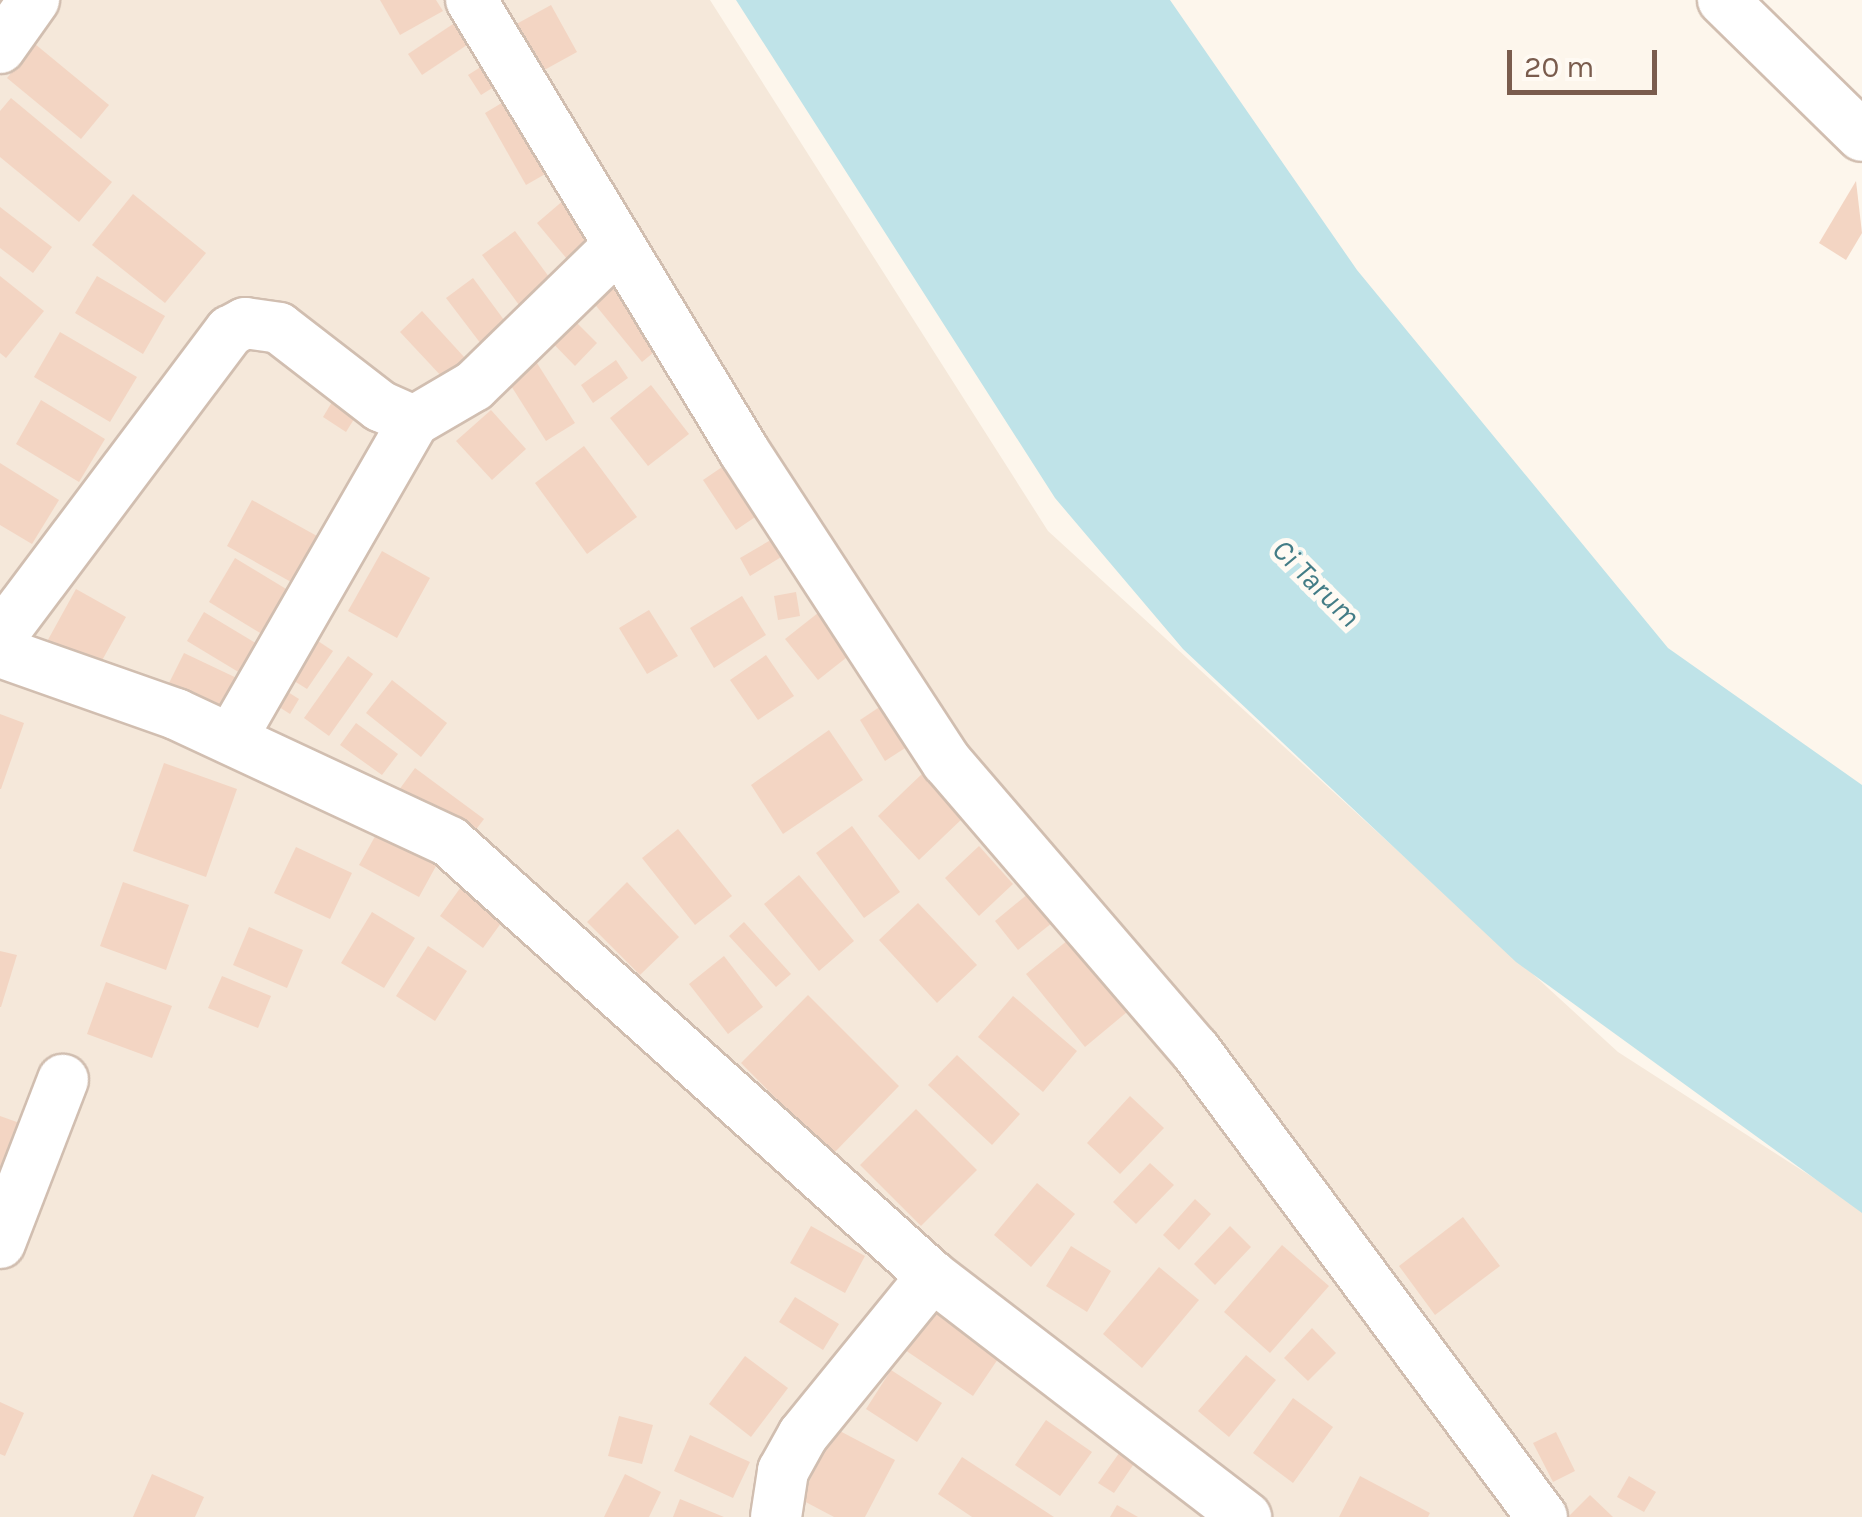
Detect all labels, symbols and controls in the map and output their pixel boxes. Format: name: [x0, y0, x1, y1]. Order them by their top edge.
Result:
scale bar: [1512, 30, 1662, 92]
text: 20 m: [1524, 49, 1594, 85]
water label: Ci Tarum: [1265, 532, 1367, 634]

